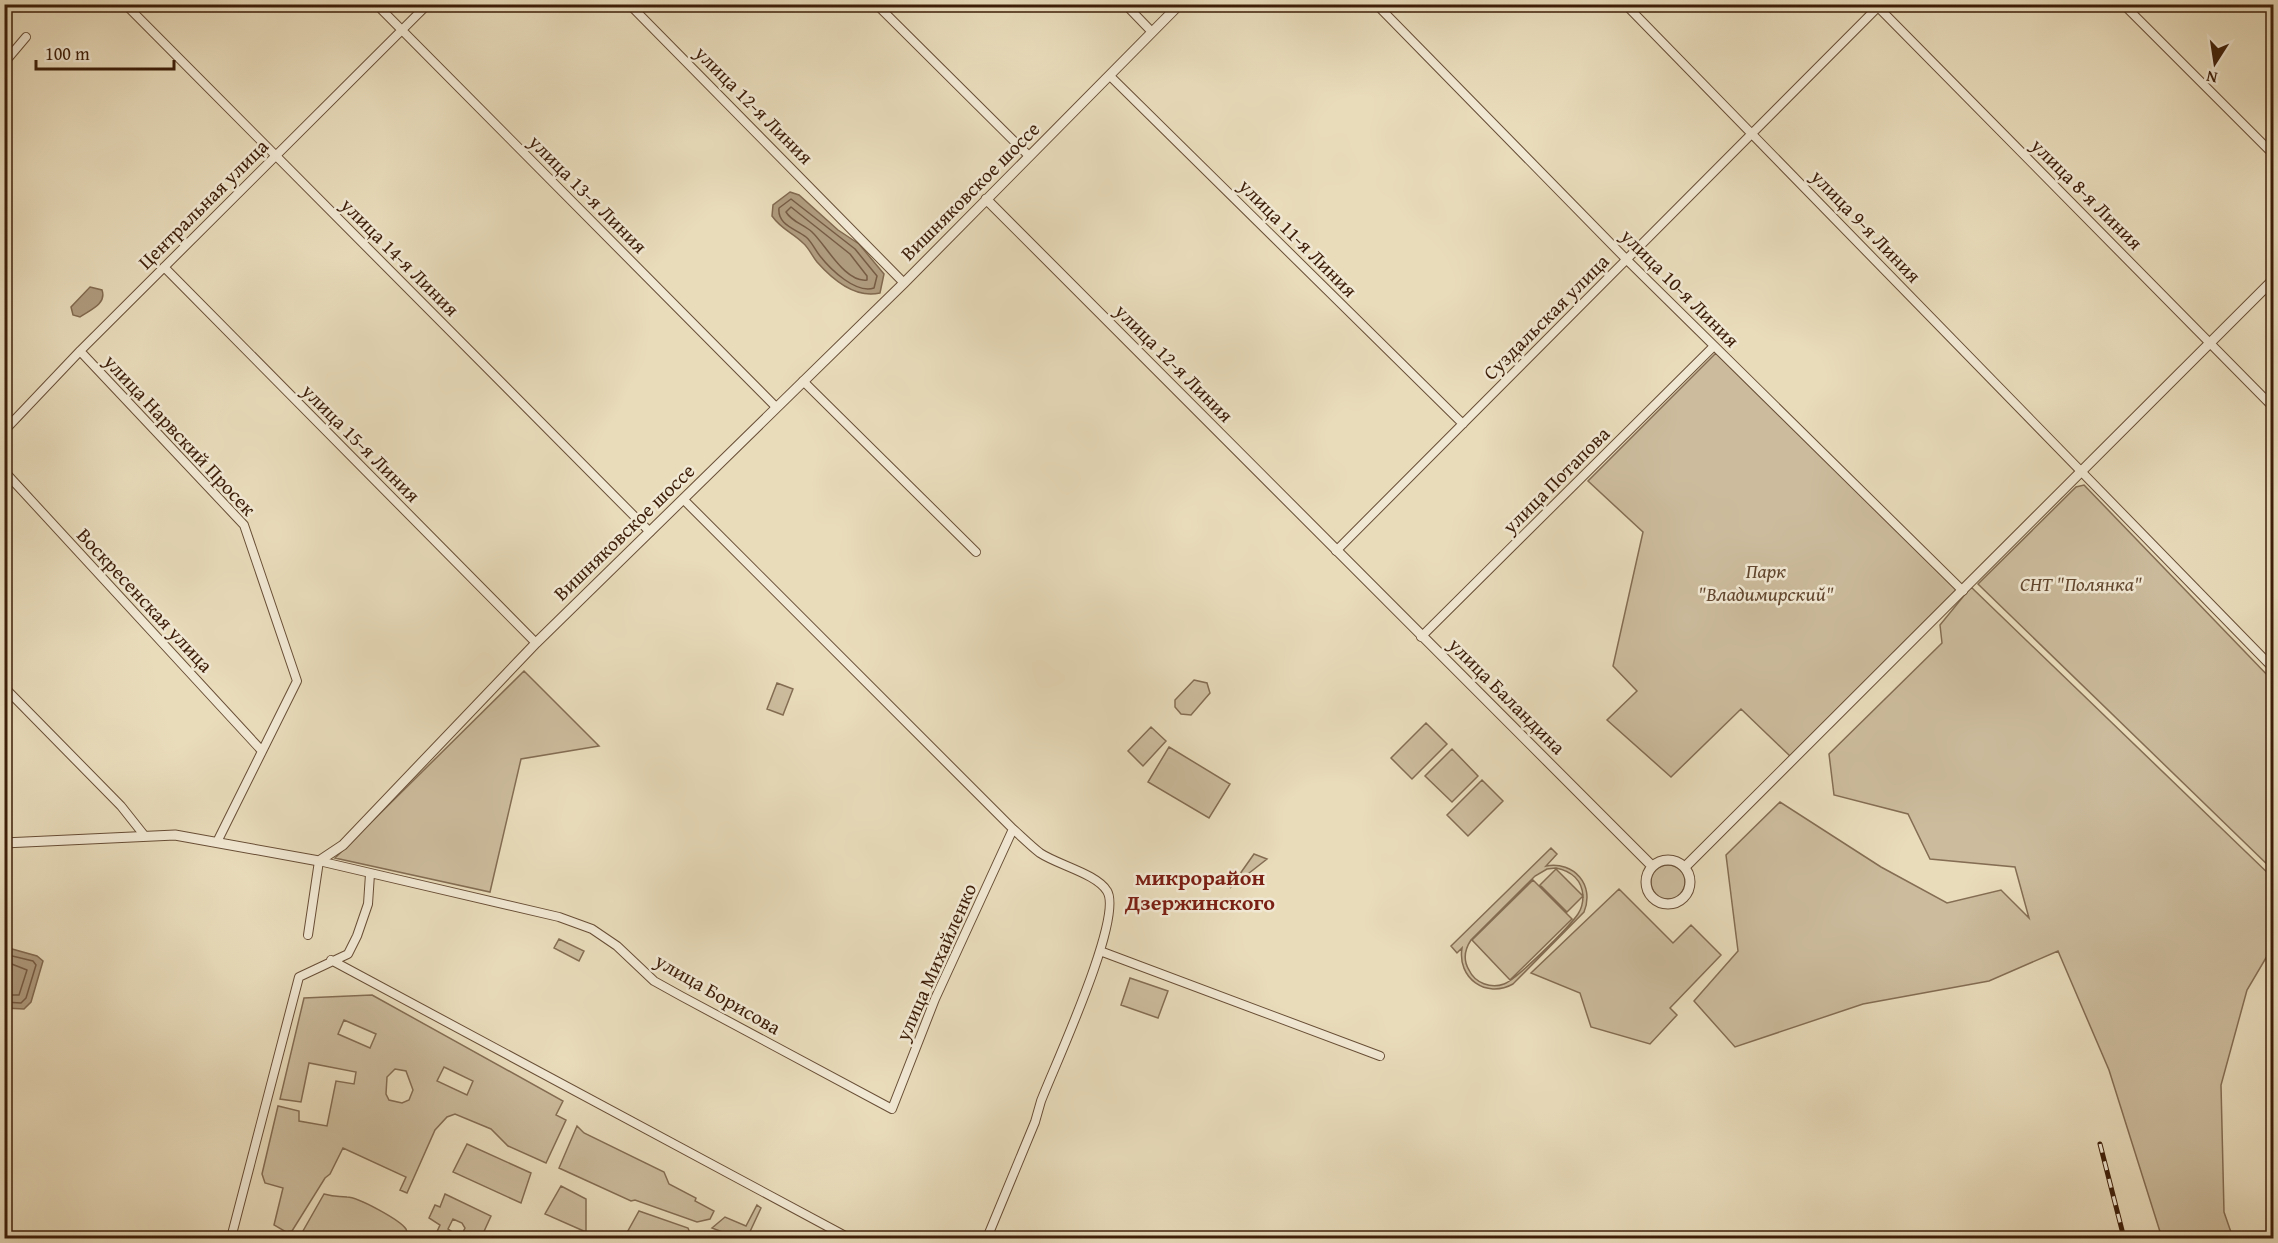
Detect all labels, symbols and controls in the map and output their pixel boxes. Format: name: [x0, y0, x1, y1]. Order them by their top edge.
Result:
scale bar: [36, 33, 174, 71]
north arrow: [2185, 33, 2245, 93]
street label: улица 12-я Линия: [688, 38, 820, 171]
text: 100 m: [45, 40, 90, 67]
text: N: [2204, 65, 2220, 91]
street label: Вишняковское шоссе: [894, 115, 1046, 267]
street label: улица 13-я Линия: [522, 127, 654, 260]
street label: улица 8-я Линия: [2024, 130, 2150, 256]
street label: Центральная улица: [131, 132, 275, 275]
street label: улица 9-я Линия: [1804, 162, 1928, 289]
street label: улица 11-я Линия: [1232, 171, 1364, 304]
street label: улица 14-я Линия: [334, 190, 466, 323]
street label: улица 10-я Линия: [1614, 221, 1746, 354]
street label: Суздальская улица: [1476, 247, 1616, 386]
street label: улица 12-я Линия: [1108, 296, 1240, 429]
street label: улица Нарвский Просек: [97, 347, 264, 522]
street label: улица 15-я Линия: [295, 376, 427, 509]
street label: улица Потапова: [1495, 419, 1616, 541]
street label: Вишняковское шоссе: [547, 456, 701, 607]
street label: Воскресенская улица: [71, 521, 221, 679]
park label: Парк "Владимирский": [1698, 556, 1834, 608]
park label: СНТ "Полянка": [2020, 569, 2142, 598]
street label: улица Баландина: [1441, 630, 1573, 761]
district label: микрорайон Дзержинского: [1124, 861, 1275, 918]
street label: улица Михайленко: [887, 878, 983, 1046]
street label: улица Борисова: [649, 945, 787, 1042]

